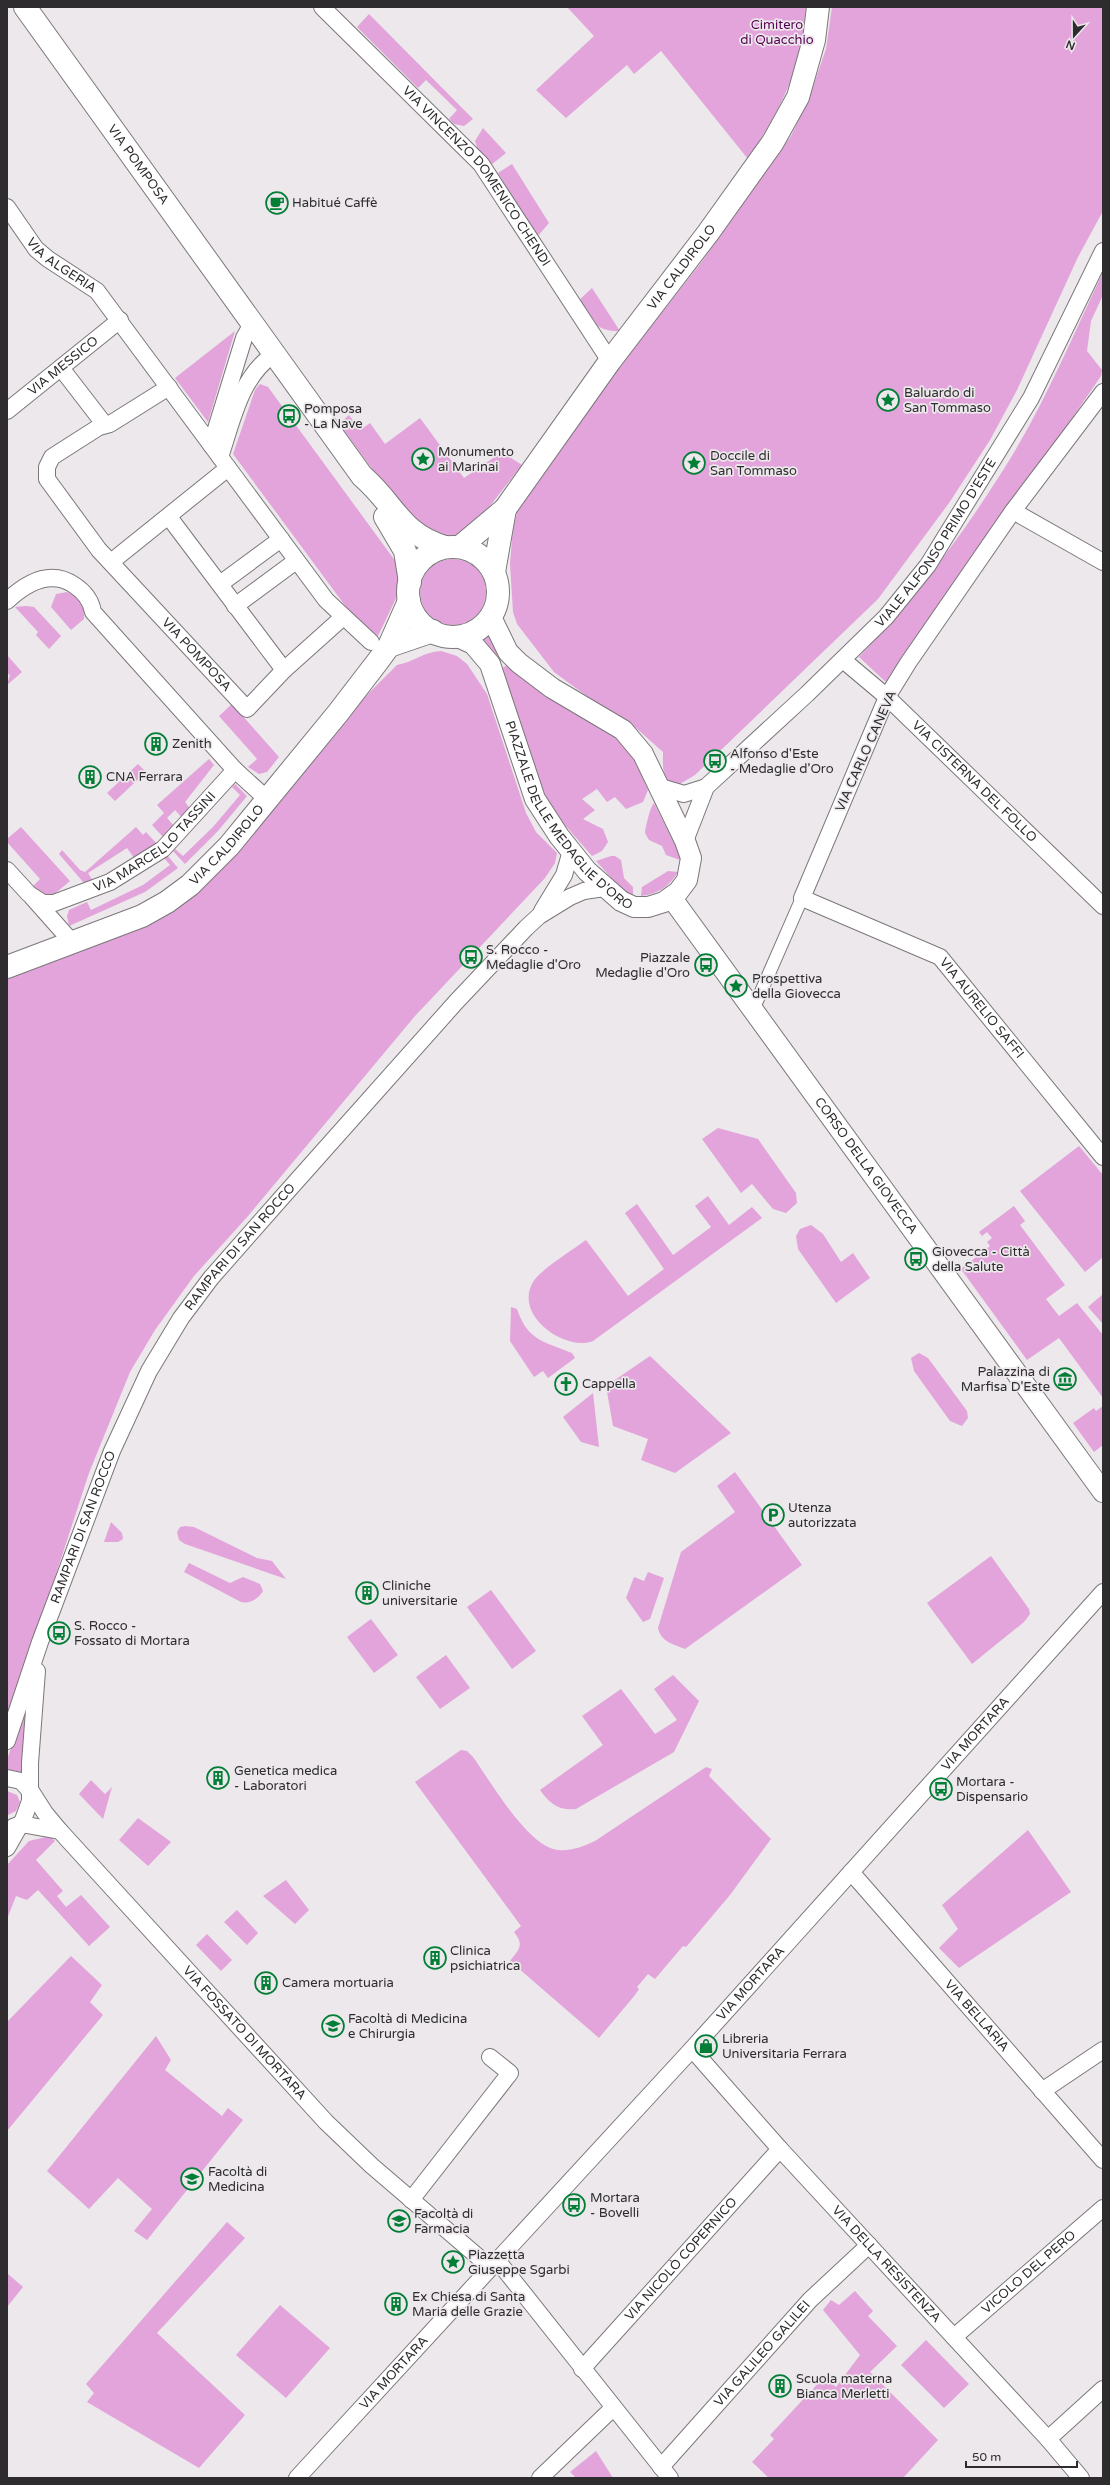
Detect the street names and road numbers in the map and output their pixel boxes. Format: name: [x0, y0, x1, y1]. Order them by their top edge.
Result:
street label: VIA VINCENZO DOMENICO CHENDI: [399, 83, 554, 269]
street label: VIA POMPOSA: [104, 121, 173, 208]
street label: VIA CALDIROLO: [644, 221, 719, 313]
street label: VIA ALGERIA: [23, 235, 100, 297]
street label: VIA MESSICO: [25, 333, 102, 399]
street label: VIALE ALFONSO PRIMO D'ESTE: [872, 455, 1000, 631]
street label: VIA POMPOSA: [158, 615, 235, 695]
street label: VIA CARLO CANEVA: [832, 688, 900, 814]
street label: VIA CISTERNA DEL FOLLO: [908, 717, 1040, 846]
street label: PIAZZALE DELLE MEDAGLIE D'ORO: [501, 719, 635, 913]
street label: VIA MARCELLO TASSINI: [91, 788, 219, 896]
street label: VIA CALDIROLO: [186, 801, 268, 889]
street label: VIA AURELIO SAFFI: [936, 954, 1027, 1062]
street label: CORSO DELLA GIOVECCA: [811, 1094, 921, 1237]
street label: RAMPARI DI SAN ROCCO: [181, 1180, 299, 1314]
street label: RAMPARI DI SAN ROCCO: [47, 1449, 119, 1606]
street label: VIA MORTARA: [938, 1693, 1013, 1774]
street label: VIA MORTARA: [713, 1943, 788, 2024]
street label: VIA FOSSATO DI MORTARA: [179, 1963, 310, 2103]
street label: VIA BELLARIA: [941, 1977, 1013, 2055]
street label: VIA NICOLÒ COPERNICO: [622, 2194, 740, 2324]
street label: VIA DELLA RESISTENZA: [829, 2202, 944, 2326]
street label: VICOLO DEL PERO: [978, 2227, 1079, 2317]
street label: VIA GALILEO GALILEI: [711, 2297, 814, 2410]
street label: VIA MORTARA: [356, 2333, 432, 2413]

